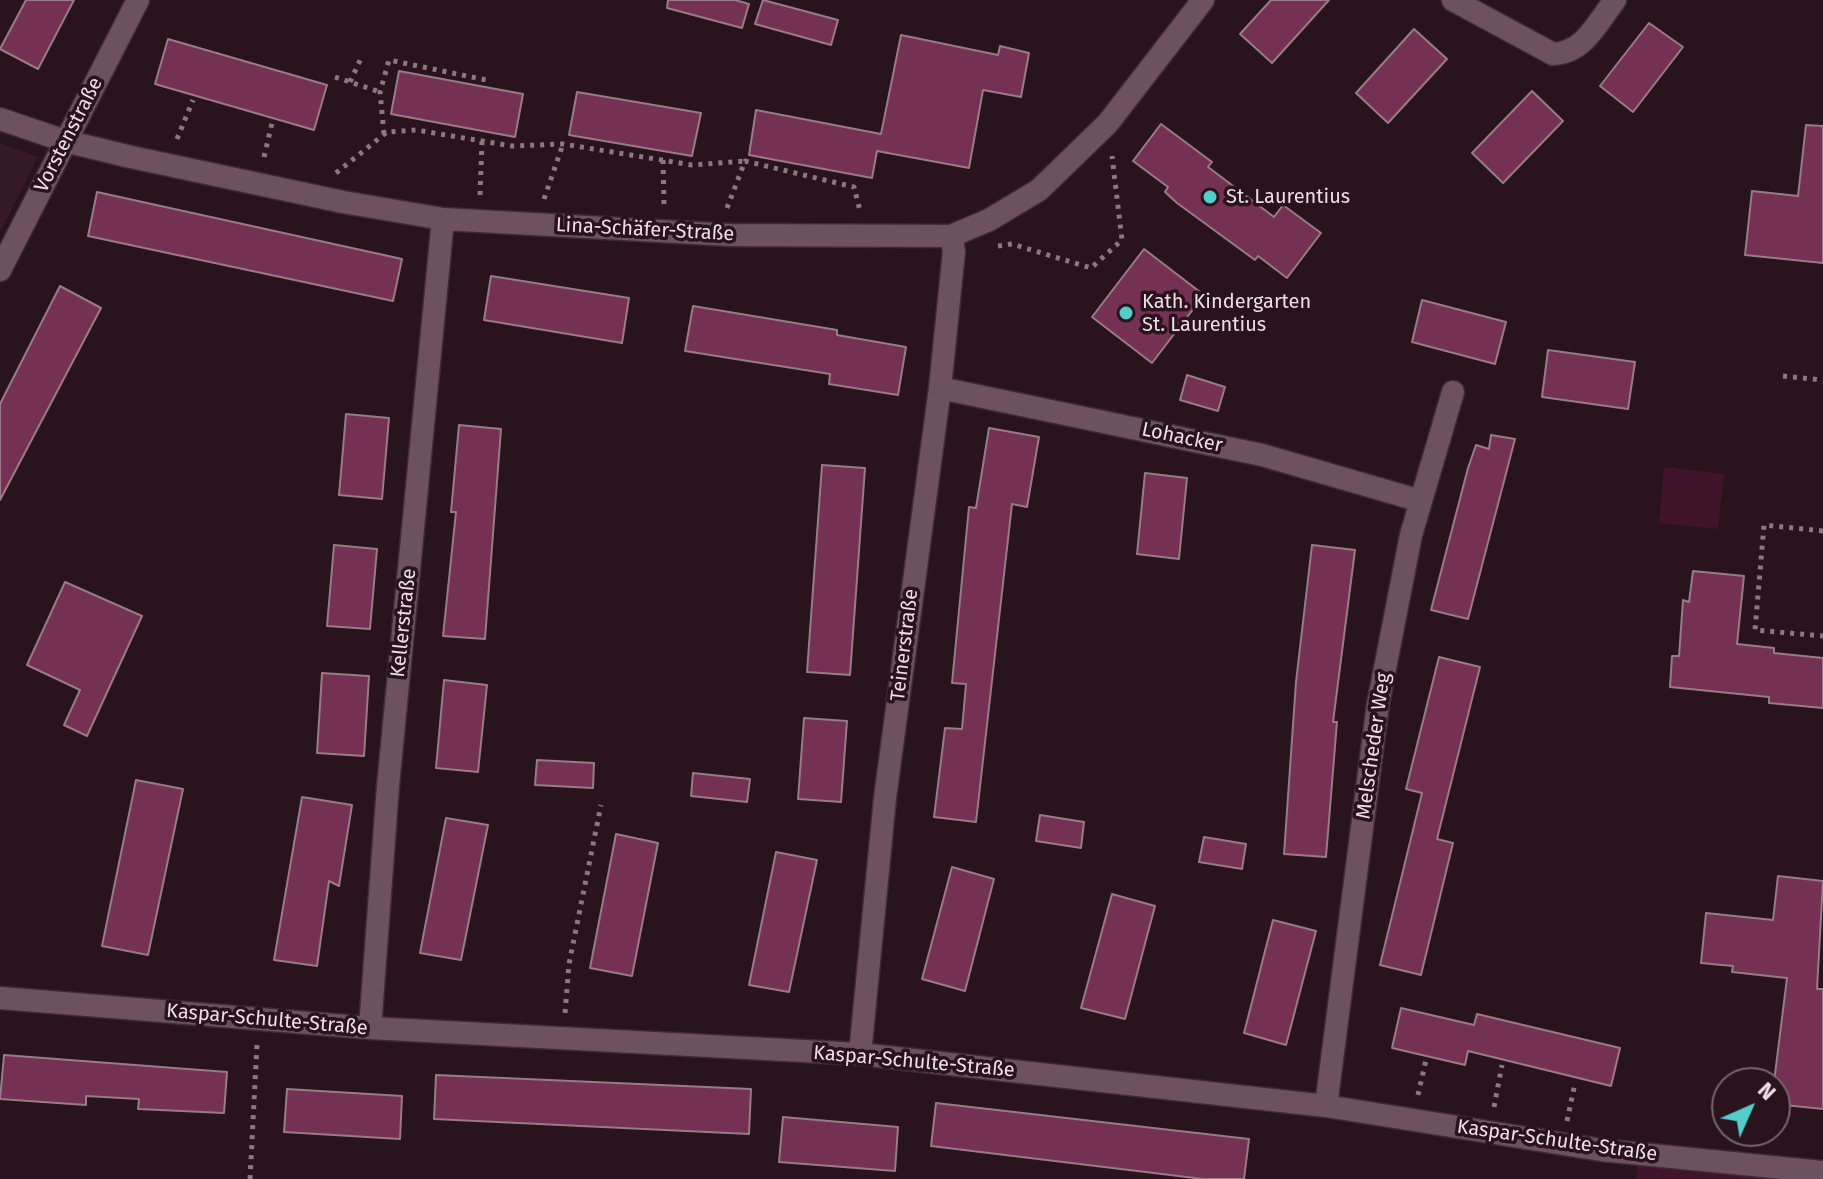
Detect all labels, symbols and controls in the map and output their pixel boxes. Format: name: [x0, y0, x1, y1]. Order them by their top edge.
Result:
street label: Vorstenstraße: [30, 73, 108, 197]
place label: St. Laurentius: [1226, 185, 1350, 209]
marker: St. Laurentius: [1201, 188, 1219, 206]
street label: Lina-Schäfer-Straße: [555, 213, 735, 247]
place label: Kath. Kindergarten St. Laurentius: [1142, 290, 1311, 337]
marker: Kath. Kindergarten St. Laurentius: [1117, 304, 1135, 322]
street label: Lohacker: [1139, 418, 1225, 458]
street label: Kellerstraße: [386, 567, 422, 679]
street label: Teinerstraße: [886, 587, 924, 703]
street label: Melscheder Weg: [1352, 671, 1396, 821]
street label: Kaspar-Schulte-Straße: [165, 999, 369, 1041]
street label: Kaspar-Schulte-Straße: [812, 1041, 1016, 1083]
north arrow: [1711, 1067, 1791, 1147]
text: N: [1752, 1076, 1782, 1106]
street label: Kaspar-Schulte-Straße: [1455, 1115, 1659, 1167]

